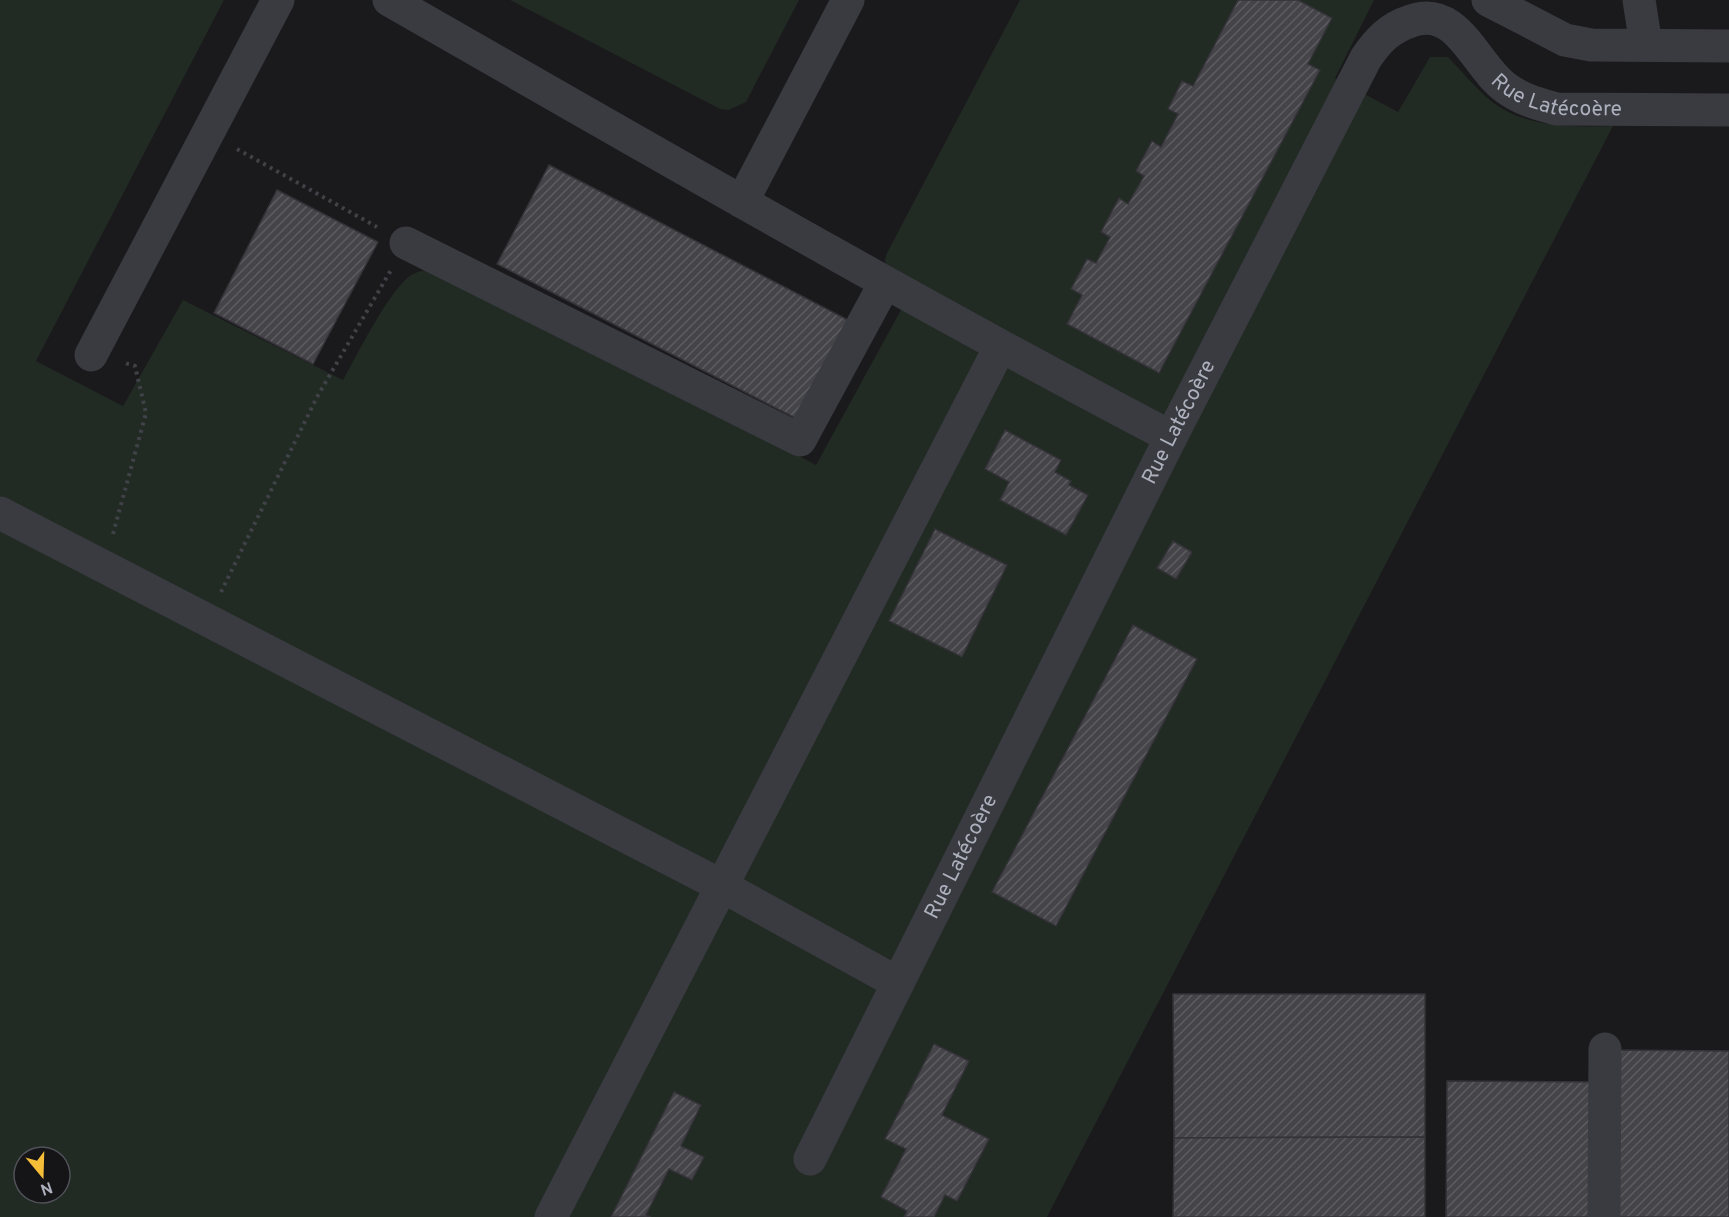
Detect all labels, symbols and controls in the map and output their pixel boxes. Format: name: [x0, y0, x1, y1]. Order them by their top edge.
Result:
street label: Rue Latécoère: [1485, 68, 1622, 123]
street label: Rue Latécoère: [1136, 355, 1222, 489]
street label: Rue Latécoère: [919, 790, 1004, 924]
north arrow: [12, 1145, 72, 1205]
text: N: [38, 1176, 55, 1199]

